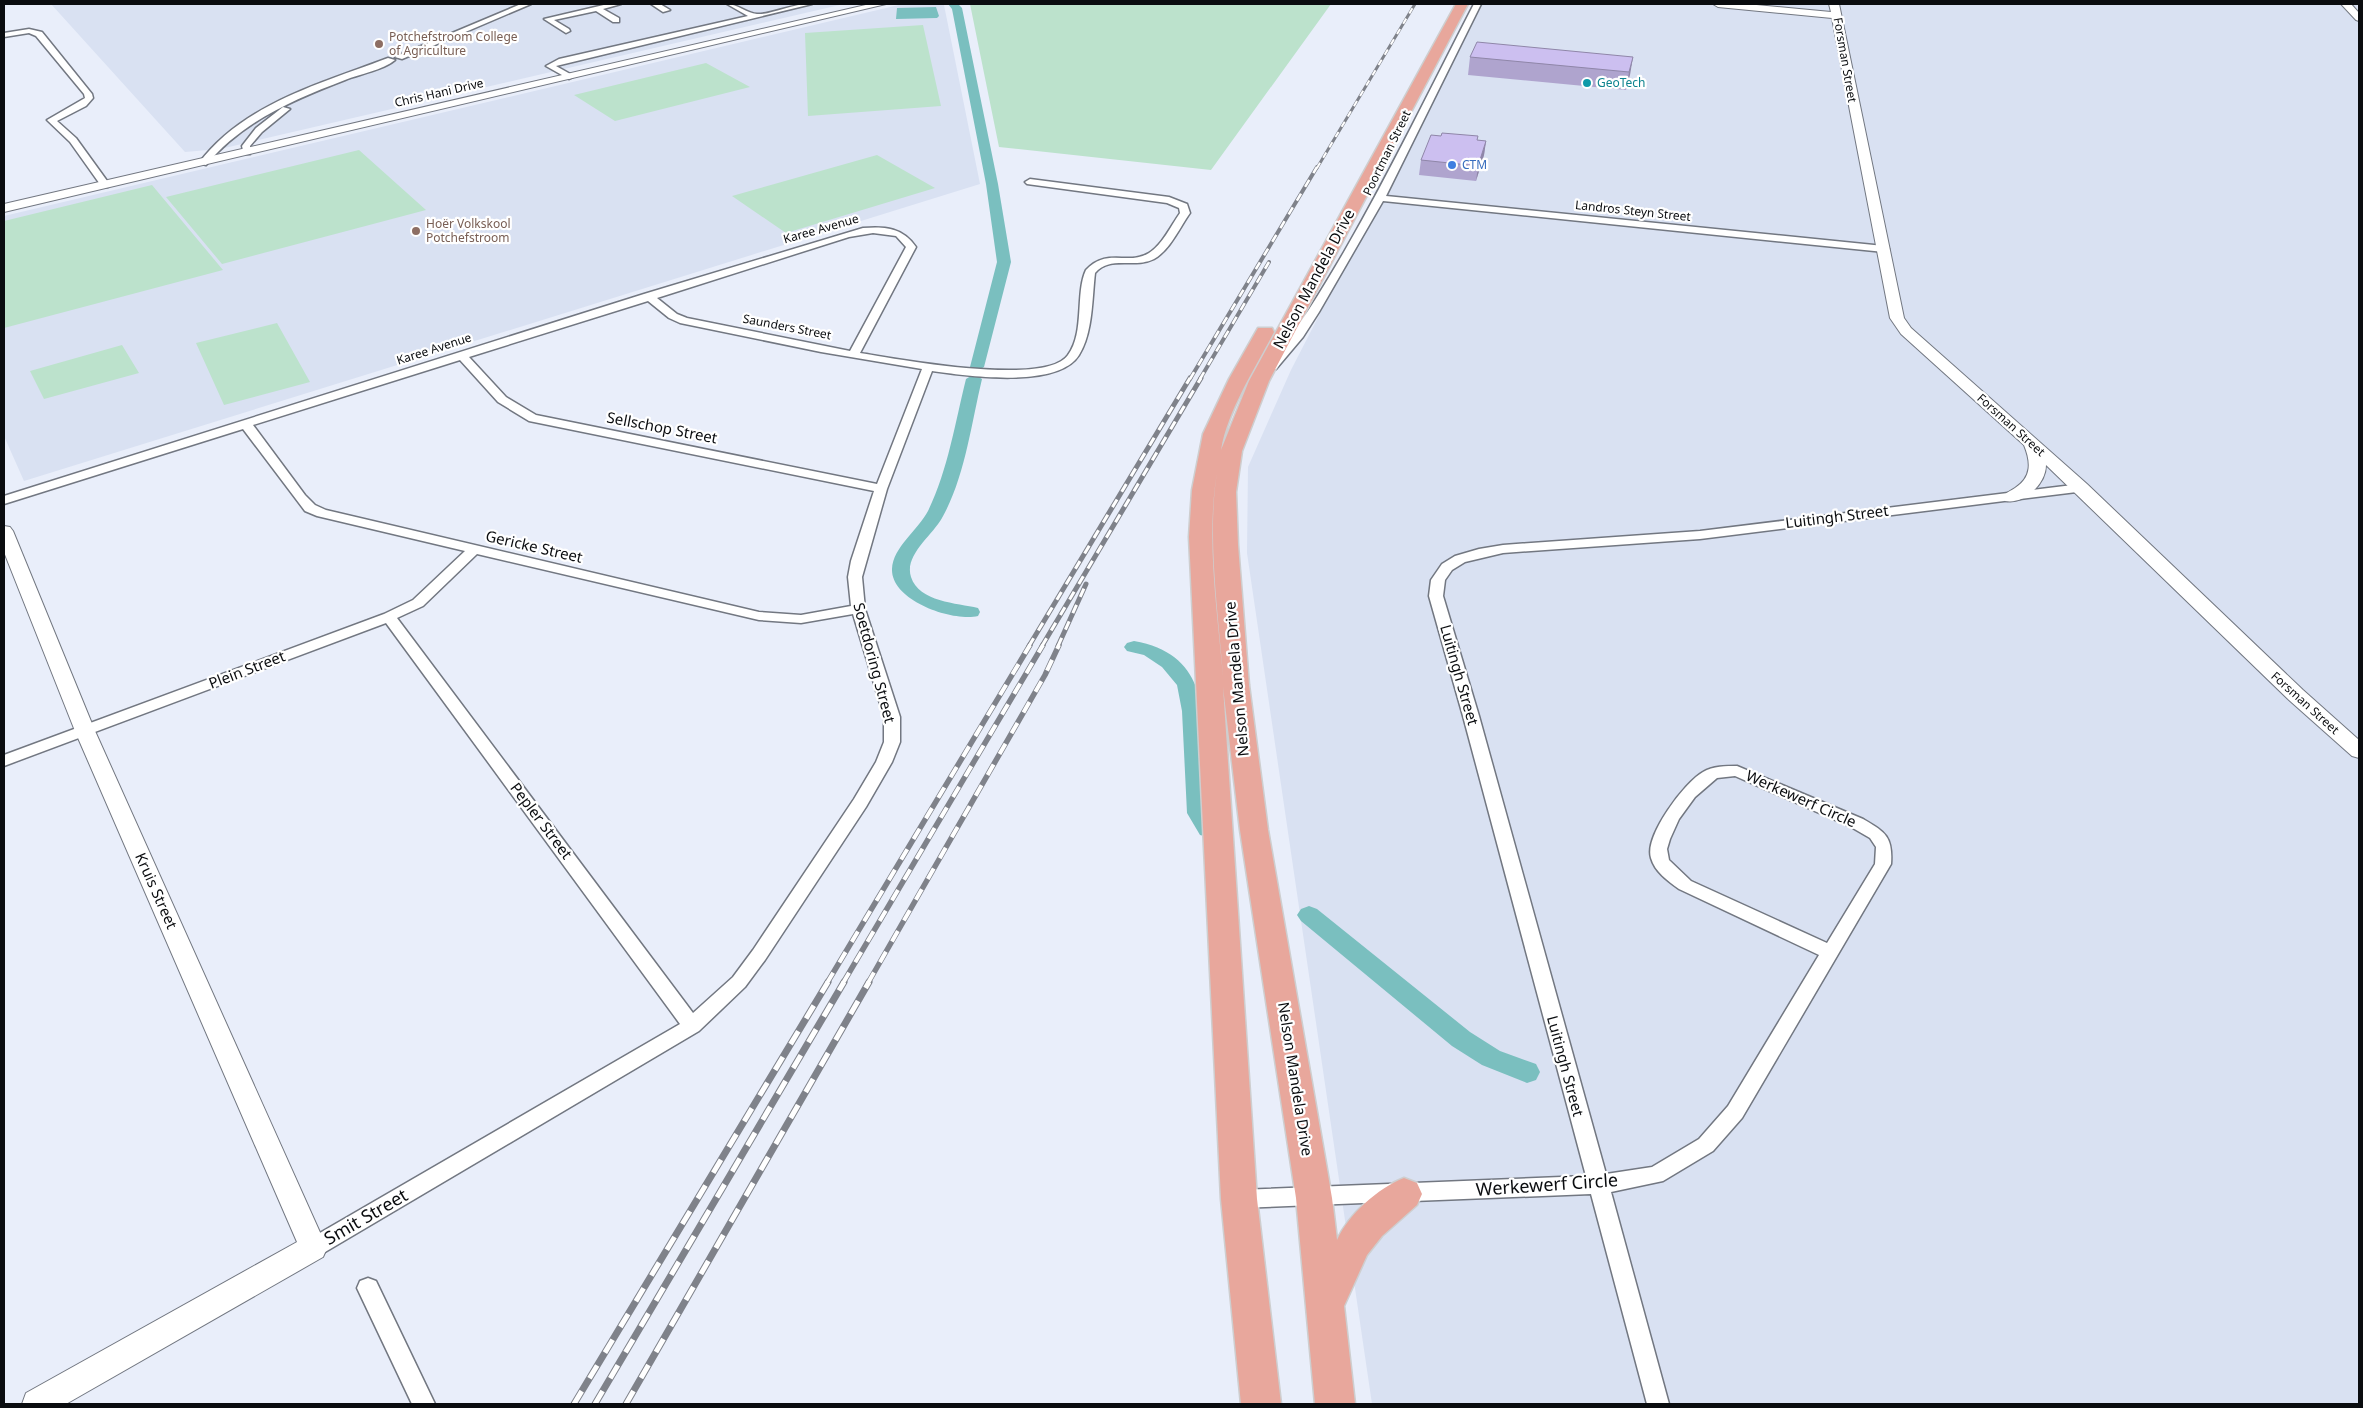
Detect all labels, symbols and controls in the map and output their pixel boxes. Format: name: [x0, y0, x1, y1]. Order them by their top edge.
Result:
street label: Forsman Street: [1830, 16, 1861, 104]
place label: Potchefstroom College of Agriculture: [389, 28, 518, 59]
marker: Potchefstroom College of Agriculture: [373, 38, 385, 50]
street label: Chris Hani Drive: [393, 74, 485, 111]
place label: GeoTech: [1597, 74, 1646, 91]
marker: GeoTech: [1581, 77, 1593, 89]
street label: Poortman Street: [1359, 107, 1415, 198]
place label: CTM: [1462, 156, 1487, 173]
marker: CTM: [1446, 159, 1458, 171]
street label: Landros Steyn Street: [1574, 196, 1692, 225]
street label: Nelson Mandela Drive: [1268, 205, 1358, 352]
street label: Karee Avenue: [781, 210, 861, 247]
place label: Hoër Volkskool Potchefstroom: [426, 215, 511, 246]
marker: Hoër Volkskool Potchefstroom: [410, 225, 422, 237]
street label: Saunders Street: [741, 310, 833, 344]
street label: Karee Avenue: [394, 328, 474, 369]
street label: Forsman Street: [1974, 389, 2050, 460]
street label: Sellschop Street: [605, 407, 720, 448]
street label: Luitingh Street: [1784, 500, 1890, 532]
street label: Gericke Street: [484, 525, 585, 567]
street label: Soetdoring Street: [849, 600, 901, 726]
street label: Nelson Mandela Drive: [1219, 601, 1253, 757]
street label: Luitingh Street: [1436, 622, 1484, 728]
street label: Plein Street: [206, 645, 288, 693]
street label: Forsman Street: [2268, 667, 2344, 738]
street label: Werkewerf Circle: [1743, 765, 1860, 831]
street label: Pepler Street: [506, 778, 578, 863]
street label: Kruis Street: [131, 849, 183, 932]
street label: Nelson Mandela Drive: [1274, 1001, 1318, 1157]
street label: Luitingh Street: [1543, 1013, 1589, 1119]
street label: Werkewerf Circle: [1475, 1167, 1619, 1201]
street label: Smit Street: [319, 1182, 412, 1250]

